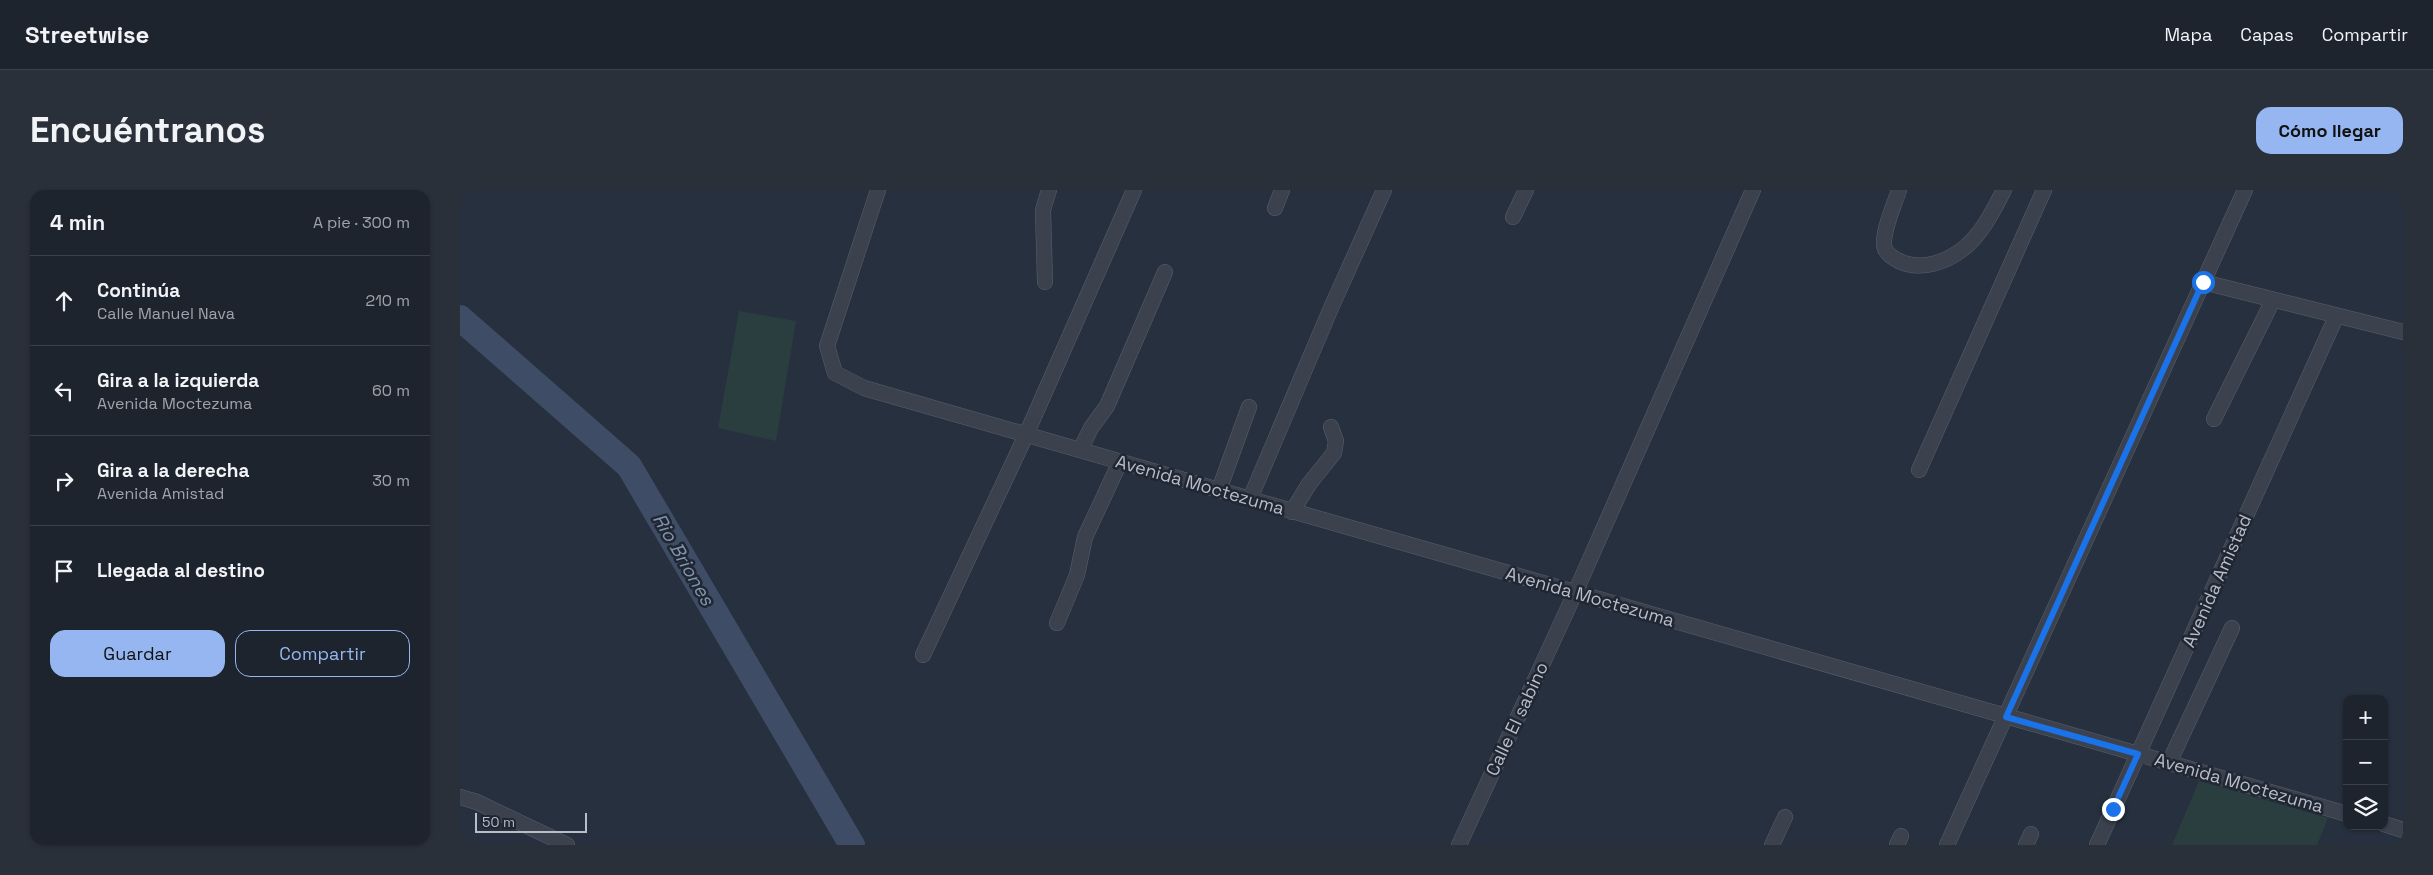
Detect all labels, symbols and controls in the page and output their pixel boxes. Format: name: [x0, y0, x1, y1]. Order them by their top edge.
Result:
text: Streetwise: [25, 19, 149, 50]
text: Mapa: [2164, 23, 2212, 46]
text: Capas: [2240, 23, 2294, 46]
text: Compartir: [2322, 23, 2408, 46]
button: Cómo llegar: [2256, 107, 2403, 154]
text: Encuéntranos: [30, 108, 265, 152]
text: 4 min: [50, 209, 105, 236]
text: A pie · 300 m: [313, 212, 410, 233]
route start: [2192, 271, 2215, 294]
text: Continúa: [97, 278, 180, 303]
icon: ahead: [50, 287, 78, 315]
text: 210 m: [366, 290, 410, 311]
text: Calle Manuel Nava: [97, 303, 235, 324]
text: Gira a la izquierda: [97, 368, 259, 393]
icon: left: [50, 377, 78, 405]
text: 60 m: [372, 380, 410, 401]
text: Avenida Moctezuma: [97, 393, 252, 414]
street label: Avenida Moctezuma: [1113, 449, 1287, 520]
text: Gira a la derecha: [97, 458, 249, 483]
icon: right: [50, 467, 78, 495]
text: 30 m: [372, 470, 410, 491]
text: Avenida Amistad: [97, 483, 224, 504]
water label: Rio Briones: [647, 509, 720, 611]
street label: Avenida Amistad: [2177, 511, 2256, 651]
icon: arrive: [50, 557, 78, 585]
text: Llegada al destino: [97, 558, 265, 583]
street label: Avenida Moctezuma: [1503, 561, 1677, 632]
button: Guardar: [50, 630, 225, 677]
button: Compartir: [235, 630, 410, 677]
street label: Calle El sabino: [1480, 658, 1553, 779]
map controls: [2343, 695, 2388, 830]
button: +: [2343, 695, 2388, 740]
button: −: [2343, 740, 2388, 785]
street label: Avenida Moctezuma: [2152, 747, 2326, 818]
button: layers: [2343, 785, 2388, 830]
route end: [2102, 798, 2125, 821]
scale bar: [475, 810, 588, 833]
text: 50 m: [482, 813, 515, 831]

